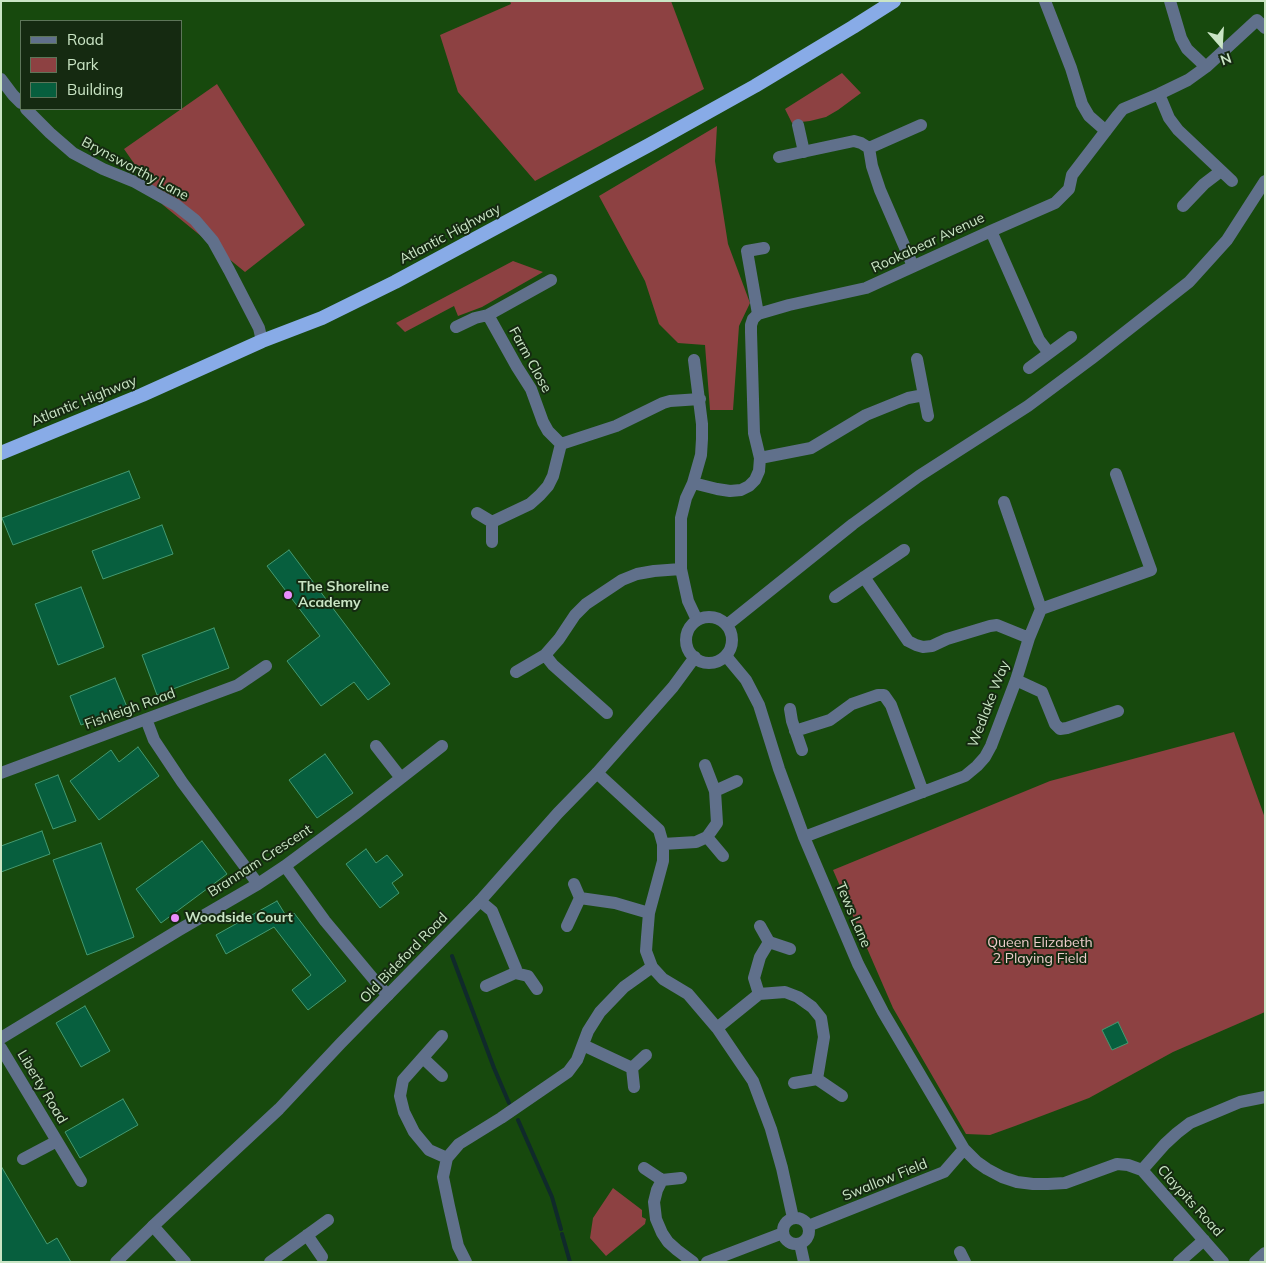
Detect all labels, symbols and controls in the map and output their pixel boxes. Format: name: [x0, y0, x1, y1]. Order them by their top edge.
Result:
legend: [20, 20, 182, 110]
north arrow: [1196, 20, 1246, 70]
text: Road: [67, 30, 104, 49]
text: N: [1218, 49, 1234, 69]
text: Park: [67, 55, 99, 74]
text: Building: [67, 80, 123, 99]
street label: Brynsworthy Lane: [79, 134, 191, 204]
street label: Atlantic Highway: [397, 200, 503, 268]
street label: Rookabear Avenue: [869, 209, 987, 277]
street label: Farm Close: [505, 324, 555, 396]
street label: Atlantic Highway: [29, 372, 139, 430]
place label: The Shoreline Academy: [298, 579, 389, 612]
marker: The Shoreline Academy: [282, 589, 294, 601]
street label: Wedlake Way: [965, 658, 1013, 750]
street label: Fishleigh Road: [82, 685, 178, 733]
street label: Brannam Crescent: [205, 821, 315, 901]
street label: Tews Lane: [832, 880, 874, 950]
street label: Old Bideford Road: [357, 909, 451, 1007]
place label: Woodside Court: [185, 910, 293, 926]
marker: Woodside Court: [169, 912, 181, 924]
park label: Queen Elizabeth 2 Playing Field: [987, 935, 1093, 968]
street label: Liberty Road: [13, 1047, 71, 1127]
street label: Swallow Field: [840, 1155, 930, 1205]
street label: Claypits Road: [1154, 1162, 1226, 1240]

